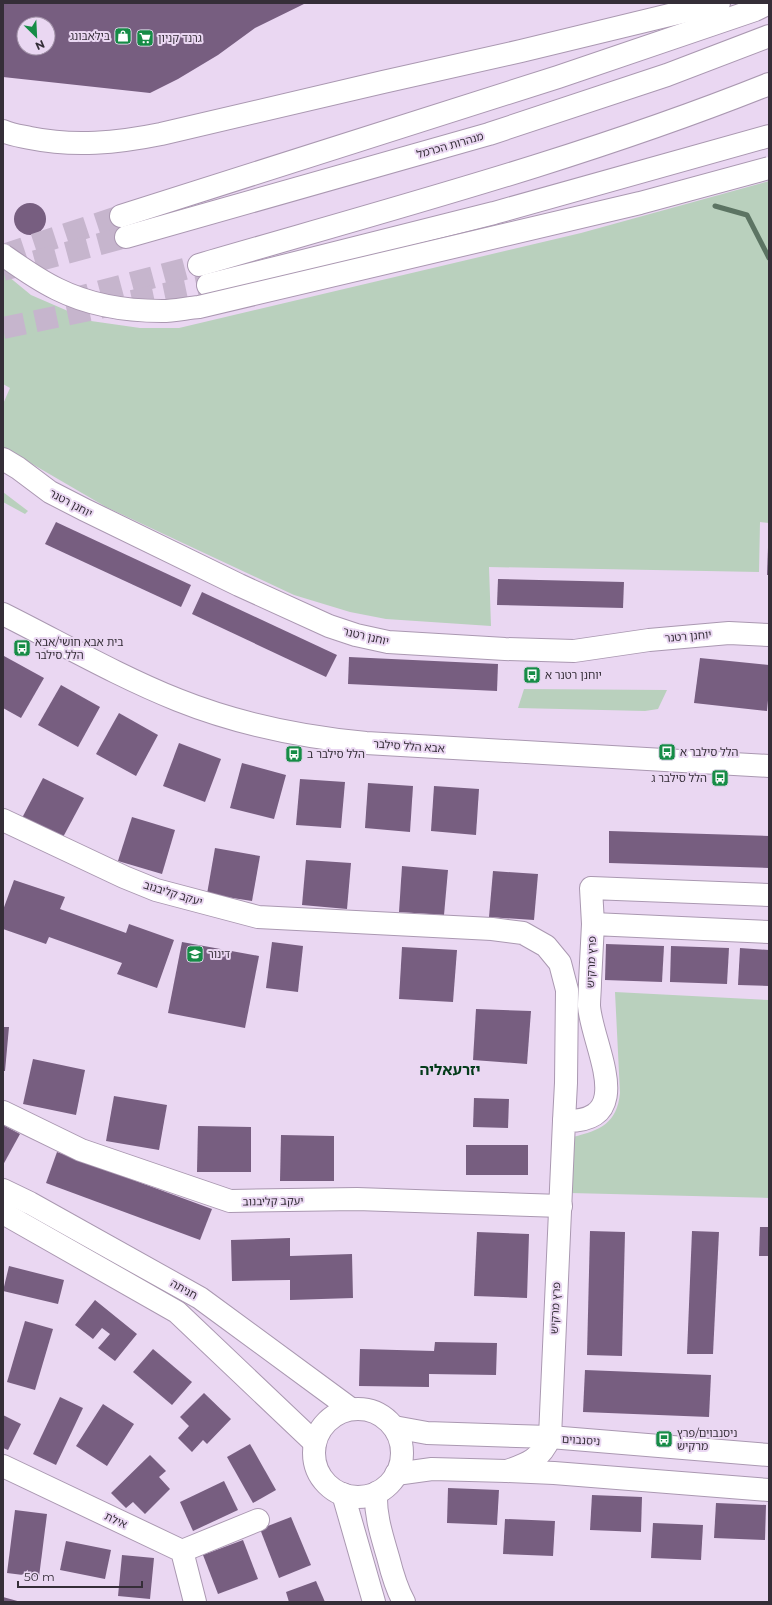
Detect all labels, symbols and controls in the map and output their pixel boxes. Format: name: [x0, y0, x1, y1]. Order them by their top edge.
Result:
north arrow: [16, 16, 56, 56]
shop icon: בילאבונג: [113, 26, 133, 46]
supermarket icon: גרנד קניון: [135, 28, 155, 48]
place label: בילאבונג: [70, 29, 110, 43]
place label: גרנד קניון: [158, 31, 202, 45]
text: N: [33, 37, 47, 53]
street label: מנהרות הכרמל: [415, 129, 485, 161]
street label: יוחנן רטנר: [47, 486, 95, 520]
street label: יוחנן רטנר: [342, 624, 390, 648]
street label: יוחנן רטנר: [664, 627, 712, 645]
place label: בית אבא חושי/אבא הלל סילבר: [35, 635, 124, 662]
bus stop icon: בית אבא חושי/אבא הלל סילבר: [12, 638, 32, 658]
bus stop icon: יוחנן רטנר א: [522, 665, 542, 685]
place label: יוחנן רטנר א: [545, 668, 602, 682]
street label: אבא הלל סילבר: [373, 737, 445, 755]
bus stop icon: הלל סילבר א: [657, 742, 677, 762]
bus stop icon: הלל סילבר ב: [284, 744, 304, 764]
place label: הלל סילבר א: [680, 745, 739, 759]
place label: הלל סילבר ב: [307, 747, 365, 761]
bus stop icon: הלל סילבר ג: [710, 768, 730, 788]
place label: הלל סילבר ג: [651, 771, 707, 785]
street label: יעקב קליבנוב: [142, 877, 204, 909]
street label: פרץ מרקיש: [583, 935, 599, 988]
school or university icon: דינור: [185, 944, 205, 964]
place label: דינור: [208, 947, 230, 961]
district label: יזרעאליה: [419, 1060, 481, 1079]
street label: יעקב קליבנוב: [242, 1193, 304, 1209]
street label: חניתה: [168, 1276, 200, 1302]
street label: פרץ מרקיש: [547, 1281, 563, 1334]
place label: ניסנבוים/פרץ מרקיש: [677, 1426, 737, 1453]
bus stop icon: ניסנבוים/פרץ מרקיש: [654, 1429, 674, 1449]
street label: ניסנבוים: [561, 1432, 601, 1448]
street label: אילת: [103, 1509, 130, 1531]
scale bar: [18, 1563, 142, 1589]
text: 50 m: [24, 1569, 55, 1584]

